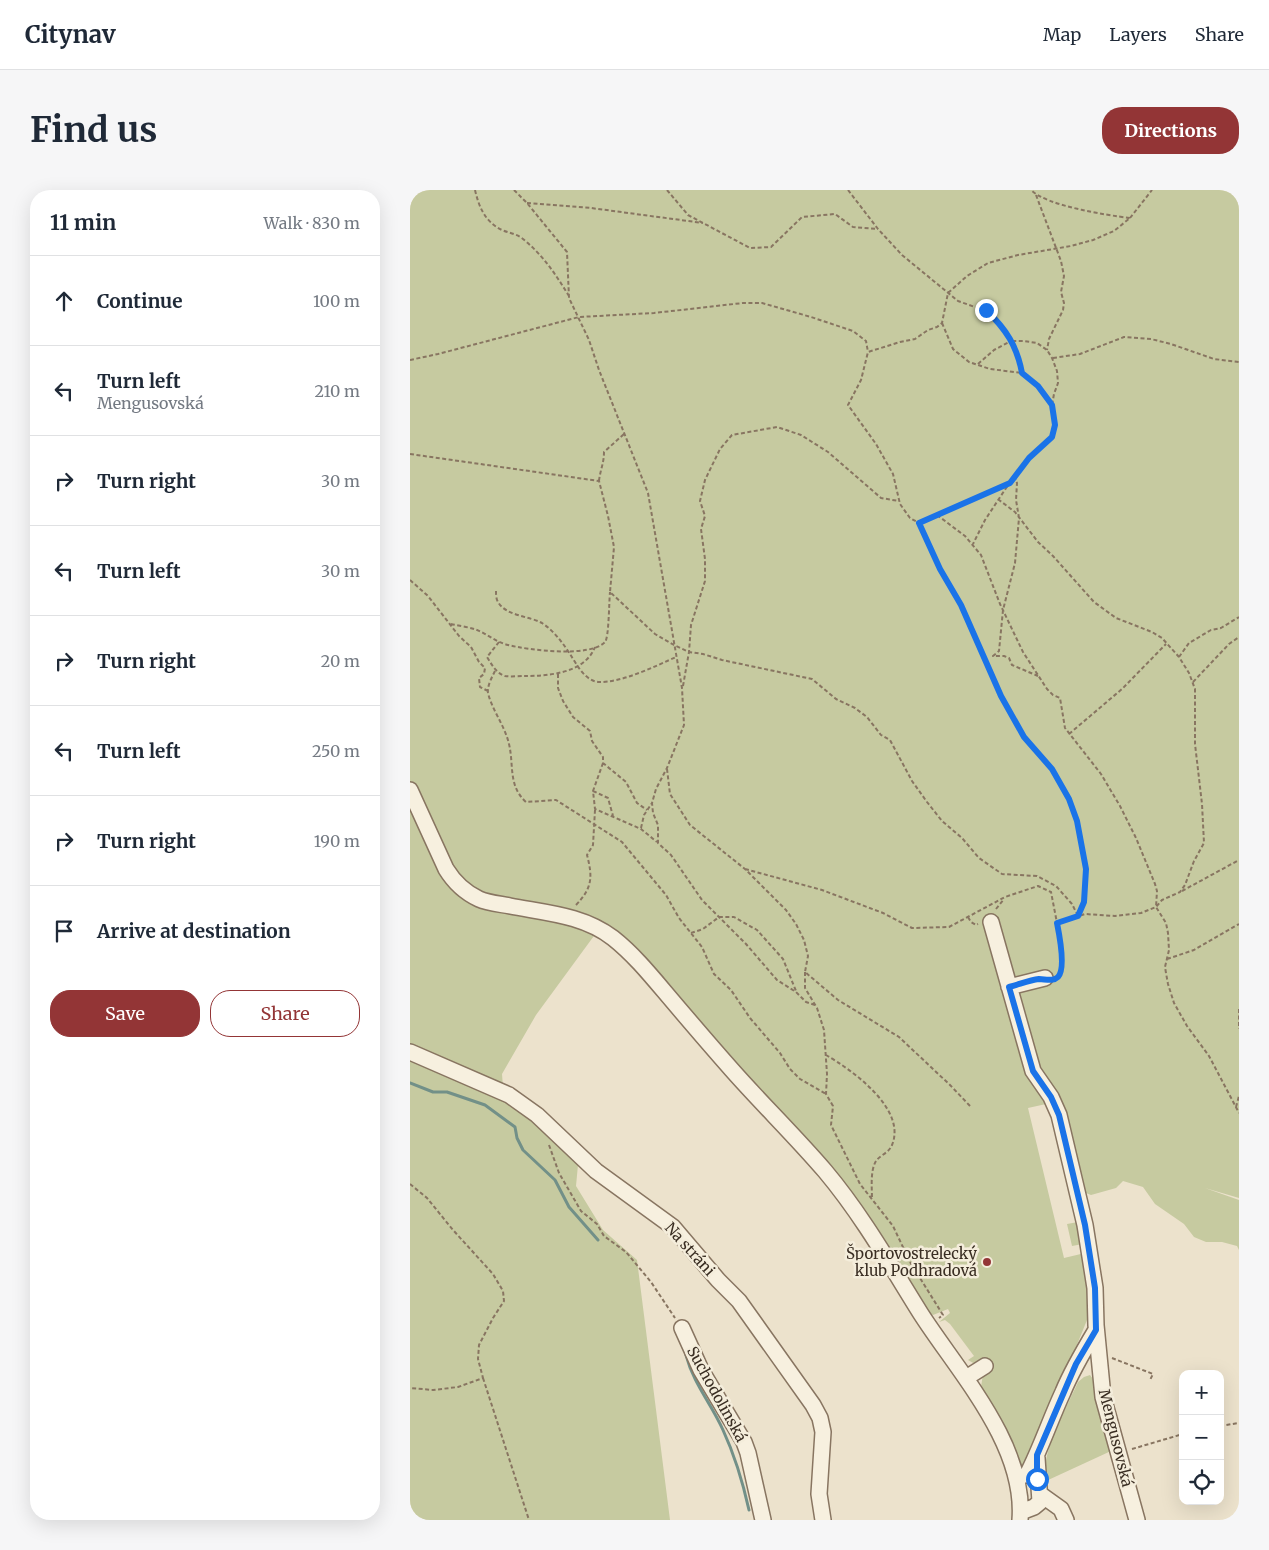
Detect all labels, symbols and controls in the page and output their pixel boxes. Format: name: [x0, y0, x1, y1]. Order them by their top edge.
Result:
text: Citynav: [25, 19, 116, 50]
text: Map: [1043, 23, 1081, 46]
text: Layers: [1109, 23, 1167, 46]
text: Share: [1195, 23, 1244, 46]
button: Directions: [1102, 107, 1239, 154]
text: Find us: [30, 108, 157, 152]
text: 11 min: [50, 209, 116, 236]
text: Walk · 830 m: [264, 213, 360, 233]
icon: ahead: [50, 287, 78, 315]
text: Continue: [97, 289, 183, 313]
text: 100 m: [313, 291, 360, 311]
route end: [975, 299, 998, 322]
text: Turn left: [97, 369, 181, 393]
icon: left: [50, 377, 78, 405]
text: 210 m: [315, 381, 360, 401]
text: Mengusovská: [97, 393, 204, 413]
icon: right: [50, 467, 78, 495]
text: Turn right: [97, 469, 196, 493]
text: 30 m: [321, 471, 360, 491]
icon: left: [50, 557, 78, 585]
text: Turn left: [97, 559, 181, 583]
text: 30 m: [321, 561, 360, 581]
icon: right: [50, 647, 78, 675]
text: Turn right: [97, 649, 196, 673]
text: 20 m: [321, 651, 360, 671]
icon: left: [50, 737, 78, 765]
text: Turn left: [97, 739, 181, 763]
text: 250 m: [312, 741, 360, 761]
icon: right: [50, 827, 78, 855]
text: Turn right: [97, 829, 196, 853]
text: 190 m: [314, 831, 360, 851]
icon: arrive: [50, 917, 78, 945]
text: Arrive at destination: [97, 919, 291, 943]
button: Save: [50, 990, 200, 1037]
button: Share: [210, 990, 360, 1037]
street label: Na stráni: [661, 1218, 719, 1280]
place label: Športovostrelecký klub Podhradová: [846, 1243, 977, 1280]
marker: Športovostrelecký klub Podhradová: [981, 1256, 993, 1268]
street label: Suchodolinská: [683, 1343, 751, 1445]
map controls: [1179, 1370, 1224, 1505]
button: +: [1179, 1370, 1224, 1415]
street label: Mengusovská: [1095, 1387, 1137, 1489]
button: −: [1179, 1415, 1224, 1460]
button: locate: [1179, 1460, 1224, 1505]
route start: [1026, 1468, 1049, 1491]

